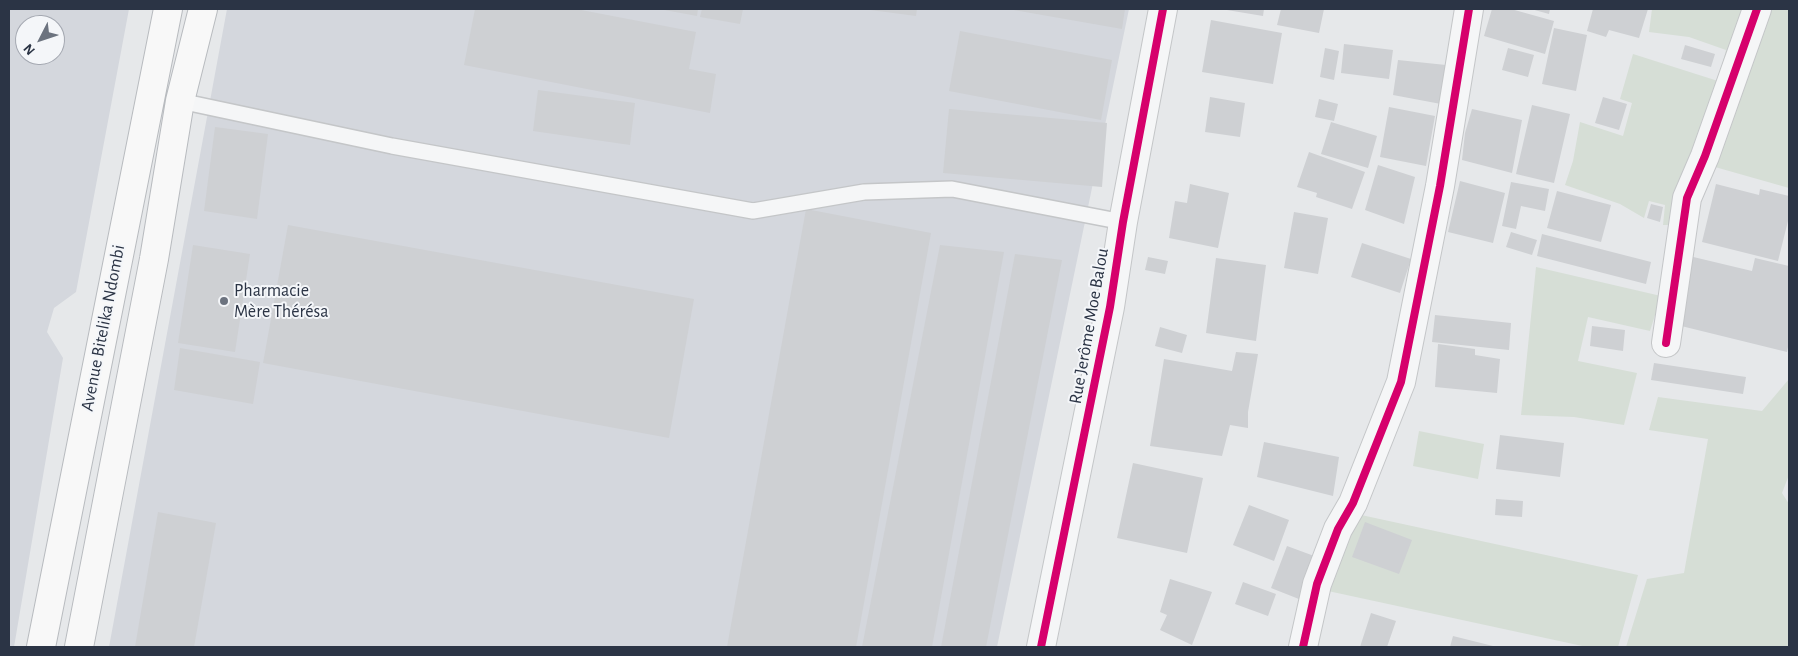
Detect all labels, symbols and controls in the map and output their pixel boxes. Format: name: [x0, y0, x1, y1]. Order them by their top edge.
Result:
north arrow: [15, 15, 65, 65]
text: N: [21, 41, 38, 57]
street label: Avenue Bitelika Ndombi: [76, 243, 130, 413]
street label: Rue Jerôme Moe Balou: [1065, 246, 1113, 406]
place label: Pharmacie Mère Thérésa: [234, 280, 329, 322]
marker: Pharmacie Mère Thérésa: [218, 295, 230, 307]

